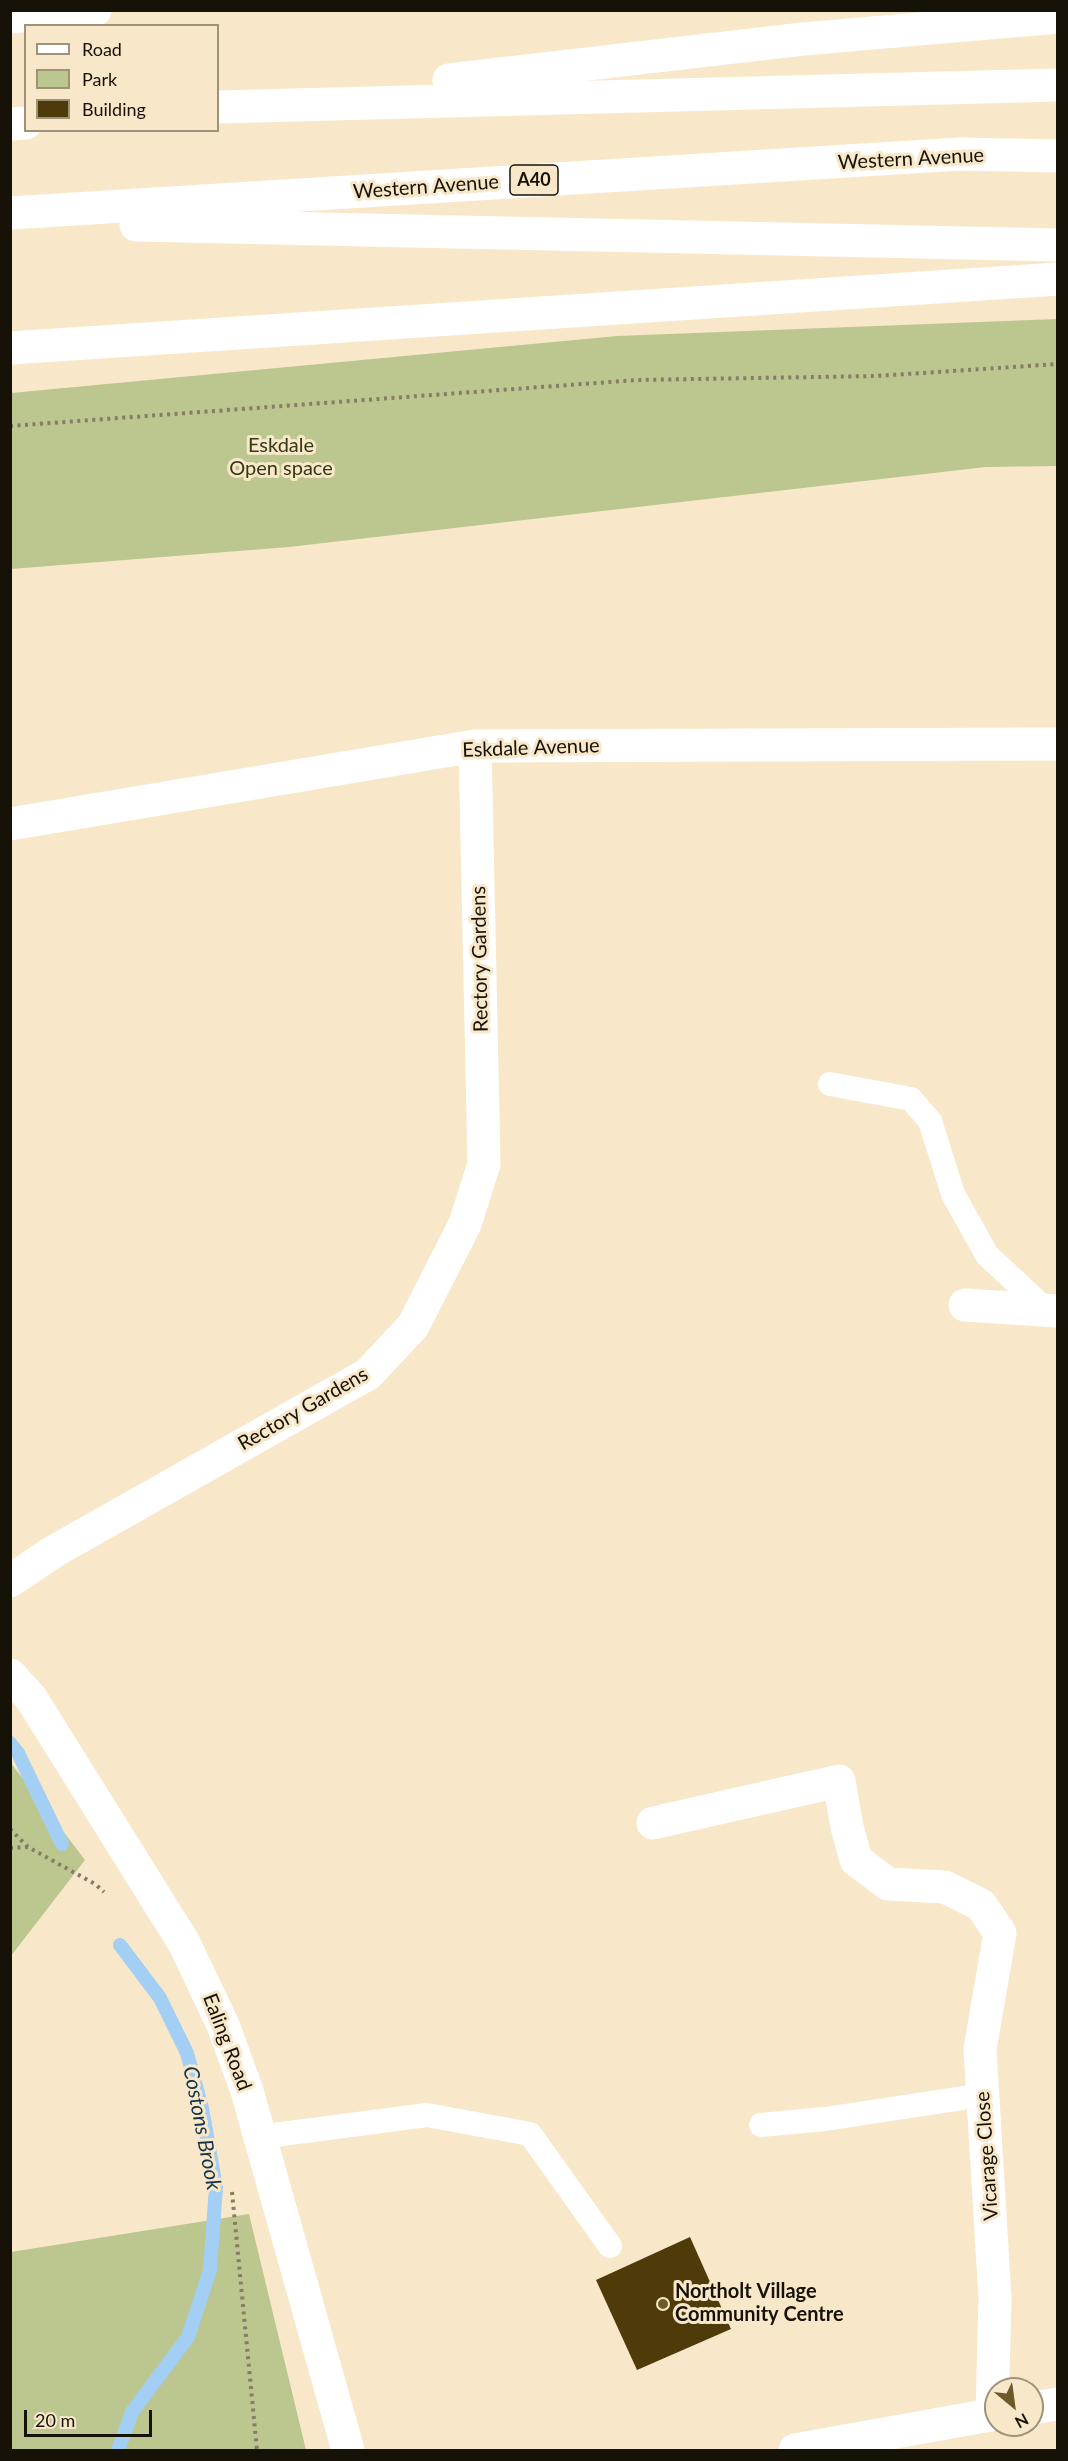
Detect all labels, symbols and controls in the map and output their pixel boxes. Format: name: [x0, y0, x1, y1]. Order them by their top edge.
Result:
legend: [24, 24, 219, 132]
text: Road: [82, 38, 122, 60]
text: Park: [82, 68, 117, 90]
text: Building: [82, 98, 146, 120]
street label: Western Avenue: [837, 143, 985, 175]
road number: A40: [510, 165, 558, 195]
street label: Western Avenue: [352, 170, 500, 204]
park label: Eskdale Open space: [229, 434, 333, 481]
street label: Eskdale Avenue: [462, 734, 600, 762]
street label: Rectory Gardens: [467, 886, 493, 1032]
street label: Rectory Gardens: [234, 1362, 372, 1456]
street label: Ealing Road: [198, 1990, 256, 2094]
water label: Costons Brook: [178, 2064, 226, 2192]
street label: Vicarage Close: [971, 2091, 1003, 2221]
place label: Northolt Village Community Centre: [675, 2280, 844, 2327]
marker: Northolt Village Community Centre: [656, 2297, 670, 2311]
north arrow: [984, 2377, 1044, 2437]
scale bar: [27, 2398, 154, 2436]
text: 20 m: [35, 2409, 75, 2431]
text: N: [1012, 2410, 1032, 2433]

